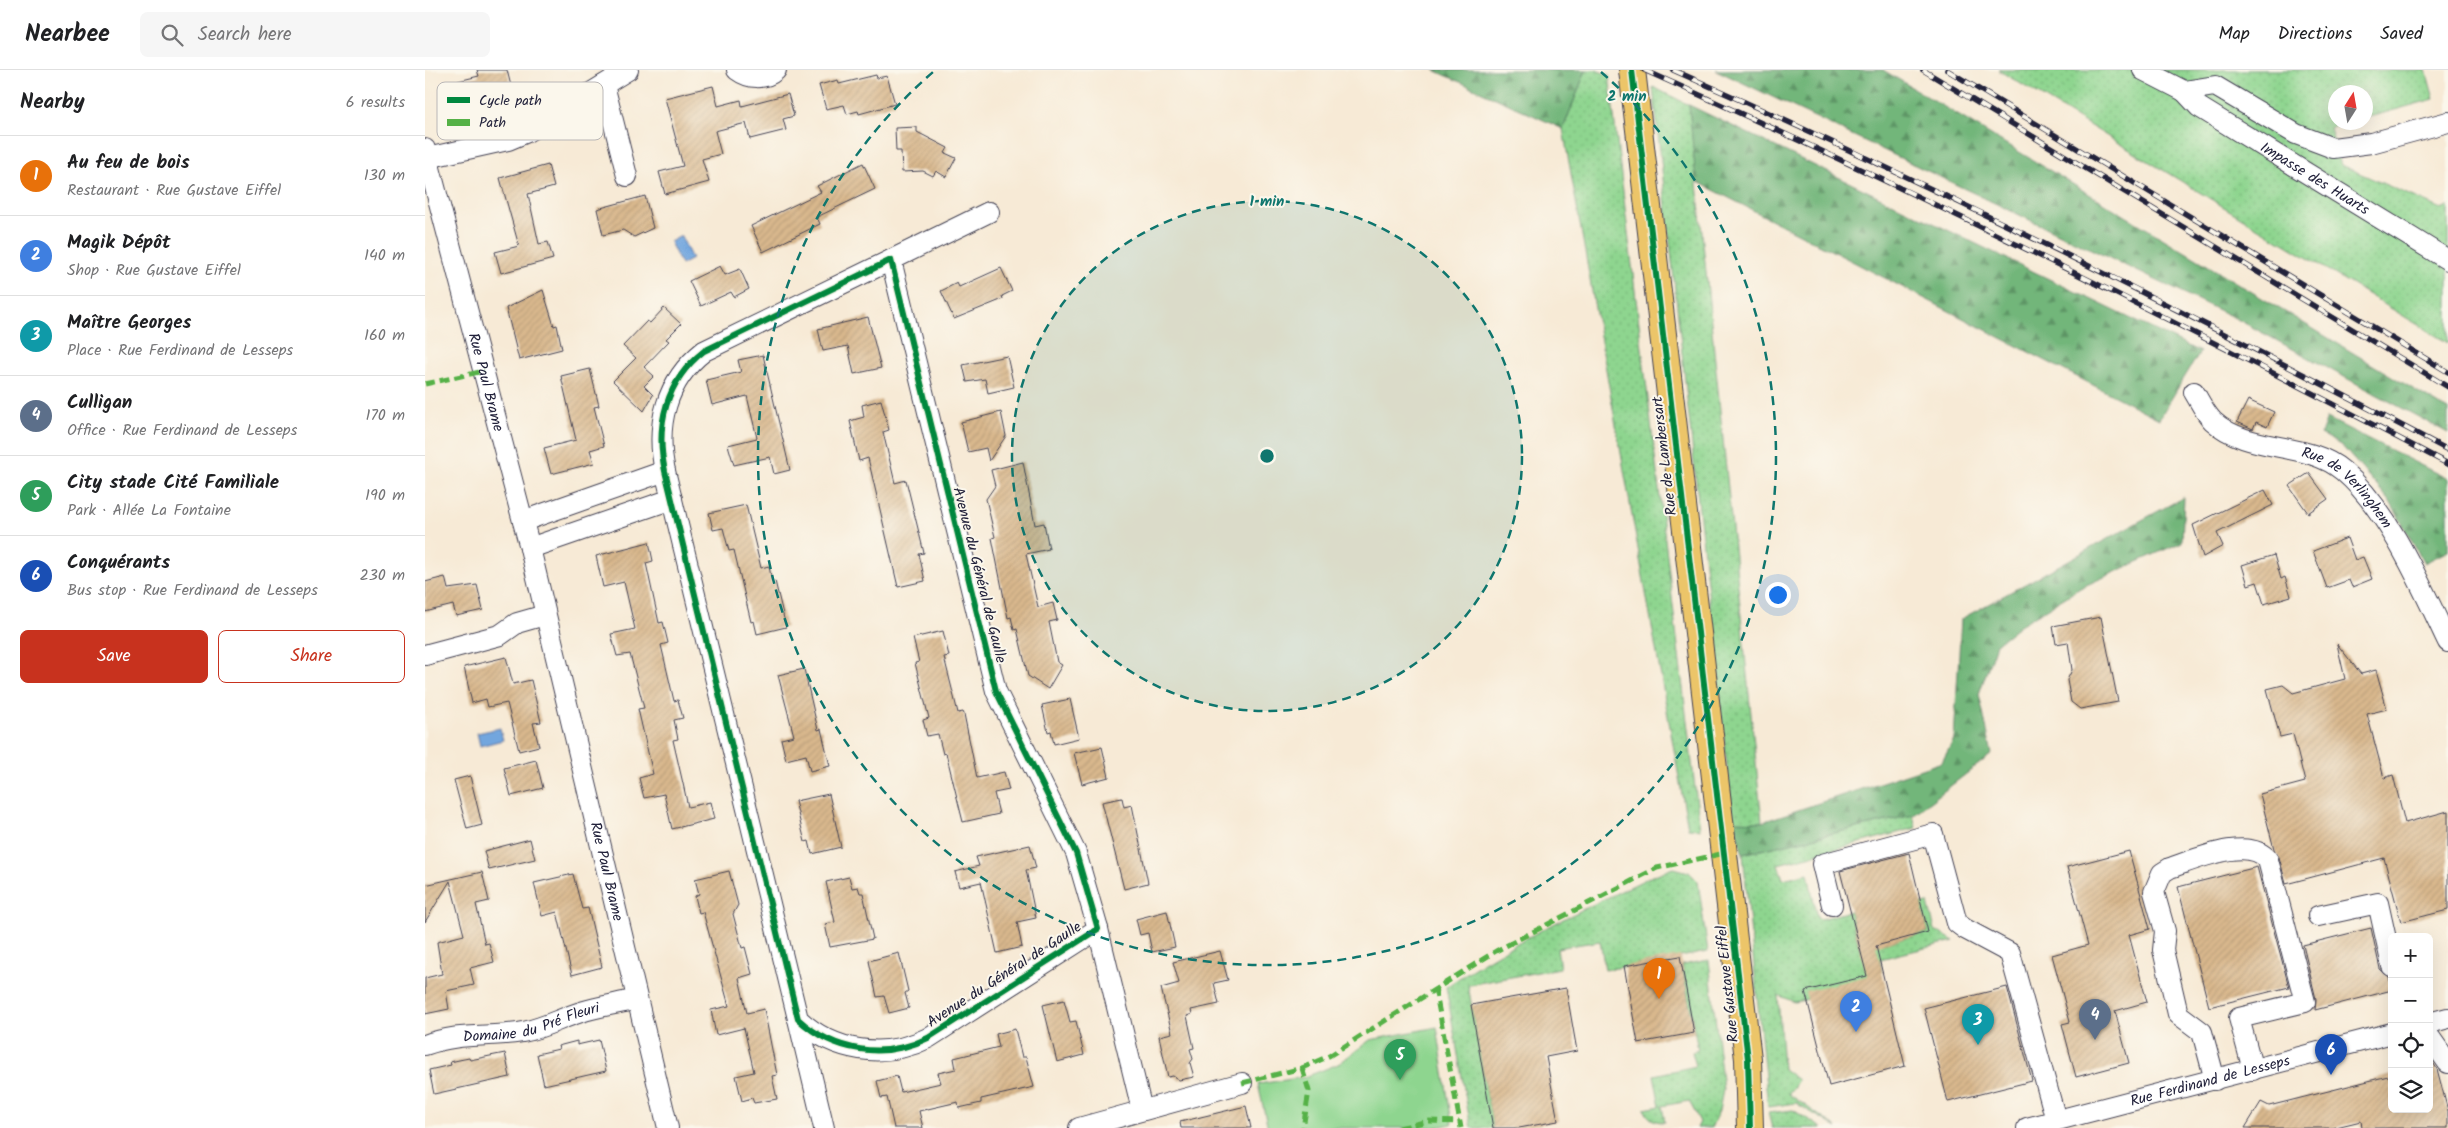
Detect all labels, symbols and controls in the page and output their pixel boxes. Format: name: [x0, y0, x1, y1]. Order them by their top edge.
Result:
search box: [140, 12, 490, 57]
text: Nearbee: [25, 15, 110, 54]
text: Search here: [198, 20, 292, 50]
text: Map: [2218, 20, 2250, 49]
text: Directions: [2278, 20, 2352, 49]
text: Saved: [2380, 20, 2423, 49]
icon: search: [158, 21, 186, 49]
legend: [437, 82, 603, 140]
text: 2 min: [1607, 85, 1647, 109]
north arrow: [2328, 85, 2373, 130]
text: Nearby: [20, 86, 85, 119]
text: 6 results: [346, 90, 405, 115]
text: Cycle path: [479, 90, 542, 112]
text: Path: [479, 112, 506, 134]
street label: Impasse des Huarts: [2255, 136, 2374, 222]
text: Au feu de bois: [67, 148, 190, 178]
text: 1: [34, 163, 38, 188]
text: 130 m: [364, 163, 405, 188]
text: Restaurant · Rue Gustave Eiffel: [67, 178, 281, 203]
text: 1 min: [1250, 190, 1284, 214]
text: Magik Dépôt: [67, 228, 170, 258]
text: 2: [31, 243, 41, 268]
text: 140 m: [364, 243, 405, 268]
text: Shop · Rue Gustave Eiffel: [67, 258, 241, 283]
text: Maître Georges: [67, 308, 191, 338]
text: 3: [32, 323, 40, 348]
text: 160 m: [364, 323, 405, 348]
street label: Rue Paul Brame: [461, 330, 510, 435]
text: Place · Rue Ferdinand de Lesseps: [67, 338, 293, 363]
text: Culligan: [67, 388, 132, 418]
street label: Rue de Lambersart: [1646, 395, 1684, 517]
text: 4: [32, 403, 40, 428]
text: 170 m: [365, 403, 405, 428]
text: Office · Rue Ferdinand de Lesseps: [67, 418, 297, 443]
street label: Rue de Verlinghem: [2299, 441, 2398, 534]
centre of rings: [1258, 447, 1276, 465]
text: City stade Cité Familiale: [67, 468, 279, 498]
text: 5: [32, 483, 40, 508]
text: 190 m: [365, 483, 405, 508]
street label: Avenue du Général de Gaulle: [946, 485, 1013, 666]
text: Park · Allée La Fontaine: [67, 498, 231, 523]
text: Conquérants: [67, 548, 170, 578]
text: 6: [32, 563, 40, 588]
text: 230 m: [359, 563, 405, 588]
text: Bus stop · Rue Ferdinand de Lesseps: [67, 578, 318, 603]
your location: [1765, 582, 1791, 608]
button: Save: [20, 630, 208, 683]
button: Share: [218, 630, 405, 683]
street label: Rue Paul Brame: [583, 820, 629, 924]
street label: Avenue du Général de Gaulle: [922, 915, 1087, 1034]
street label: Rue Gustave Eiffel: [1710, 924, 1746, 1044]
map controls: [2388, 933, 2433, 1113]
button: +: [2388, 933, 2433, 978]
pin: 1: [1643, 958, 1675, 999]
button: −: [2388, 978, 2433, 1023]
pin: 2: [1840, 991, 1872, 1032]
street label: Domaine du Pré Fleuri: [462, 996, 603, 1050]
pin: 4: [2079, 999, 2111, 1040]
pin: 3: [1962, 1004, 1994, 1045]
button: locate: [2388, 1023, 2433, 1068]
pin: 6: [2315, 1034, 2347, 1075]
pin: 5: [1384, 1039, 1416, 1080]
street label: Rue Ferdinand de Lesseps: [2128, 1049, 2293, 1114]
button: layers: [2388, 1068, 2433, 1113]

